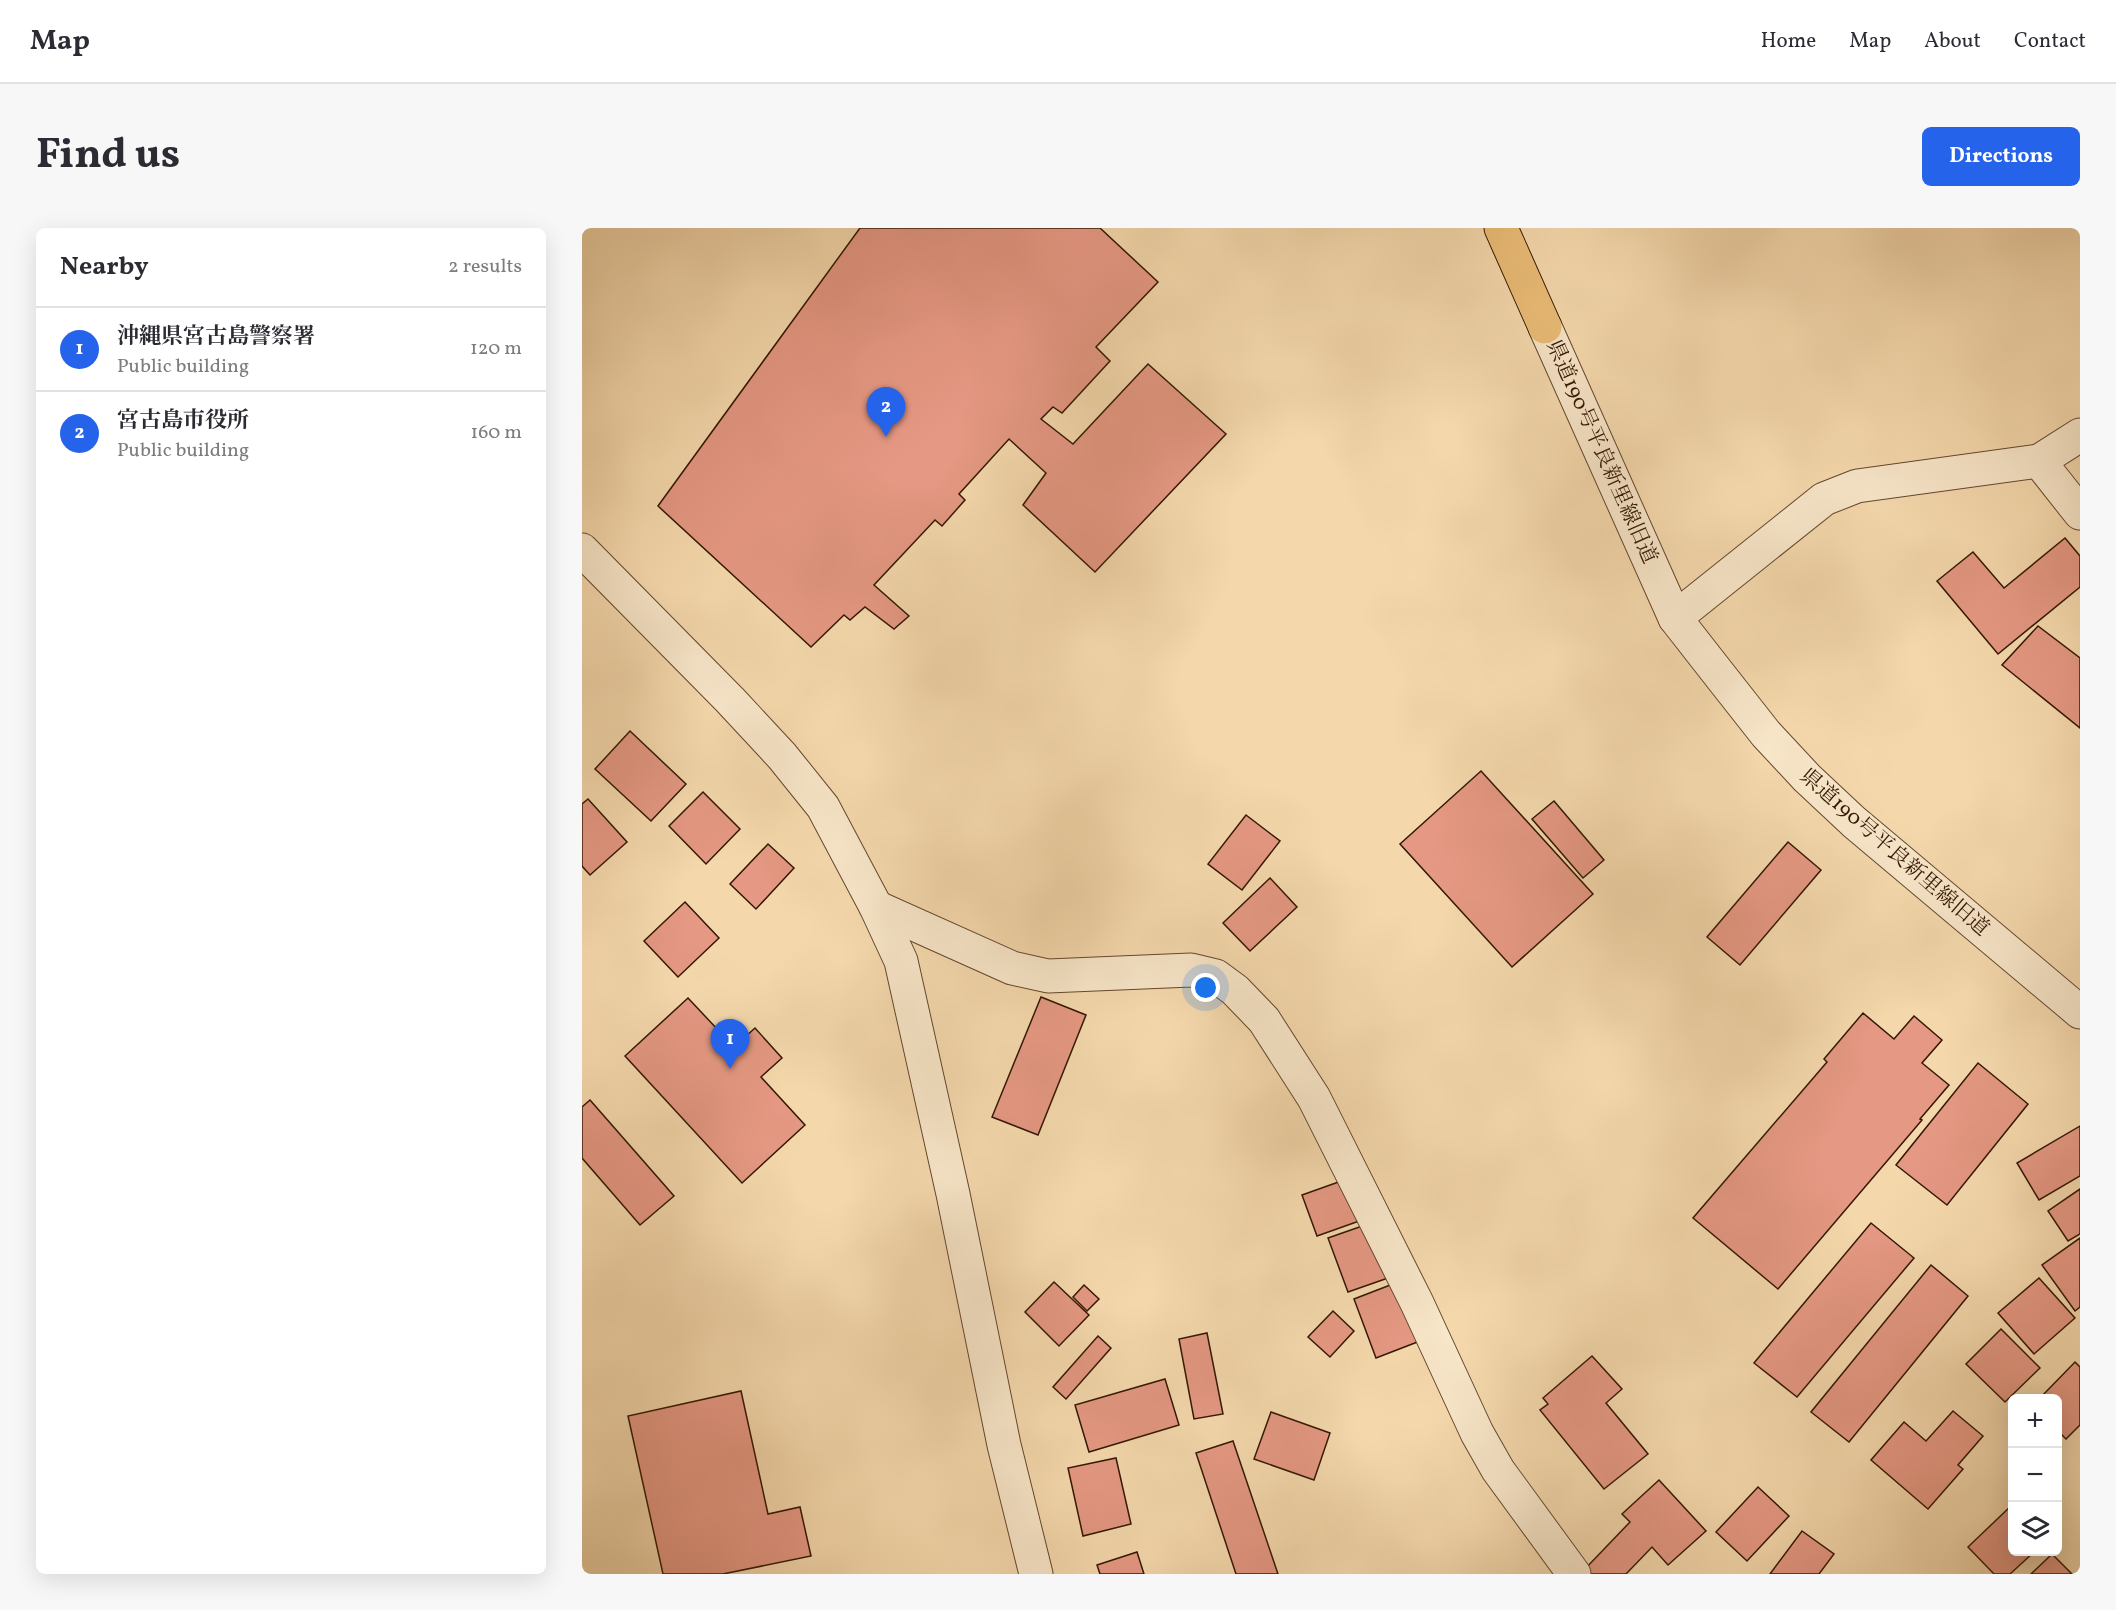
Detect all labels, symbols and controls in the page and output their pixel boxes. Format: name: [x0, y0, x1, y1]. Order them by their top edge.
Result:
text: Map: [30, 22, 90, 61]
text: Home: [1761, 27, 1816, 56]
text: Map: [1849, 27, 1891, 56]
text: About: [1924, 27, 1981, 56]
text: Contact: [2014, 27, 2086, 56]
text: Find us: [36, 127, 180, 186]
button: Directions: [1922, 127, 2080, 186]
text: Nearby: [60, 249, 149, 285]
text: 2 results: [448, 253, 522, 281]
text: 沖縄県宮古島警察署: [117, 322, 315, 353]
text: 1: [75, 335, 84, 363]
text: 120 m: [470, 335, 522, 363]
street label: 県道190号平良新里線旧道: [1539, 336, 1663, 568]
text: Public building: [117, 353, 249, 381]
pin: 2: [866, 388, 906, 437]
text: 宮古島市役所: [117, 406, 249, 437]
text: 2: [74, 419, 85, 447]
text: 160 m: [470, 419, 522, 447]
text: Public building: [117, 437, 249, 465]
street label: 県道190号平良新里線旧道: [1793, 763, 1995, 943]
your location: [1191, 973, 1220, 1002]
pin: 1: [710, 1020, 750, 1069]
map controls: [2008, 1394, 2062, 1556]
button: +: [2008, 1394, 2062, 1448]
button: −: [2008, 1448, 2062, 1502]
button: layers: [2008, 1502, 2062, 1556]

